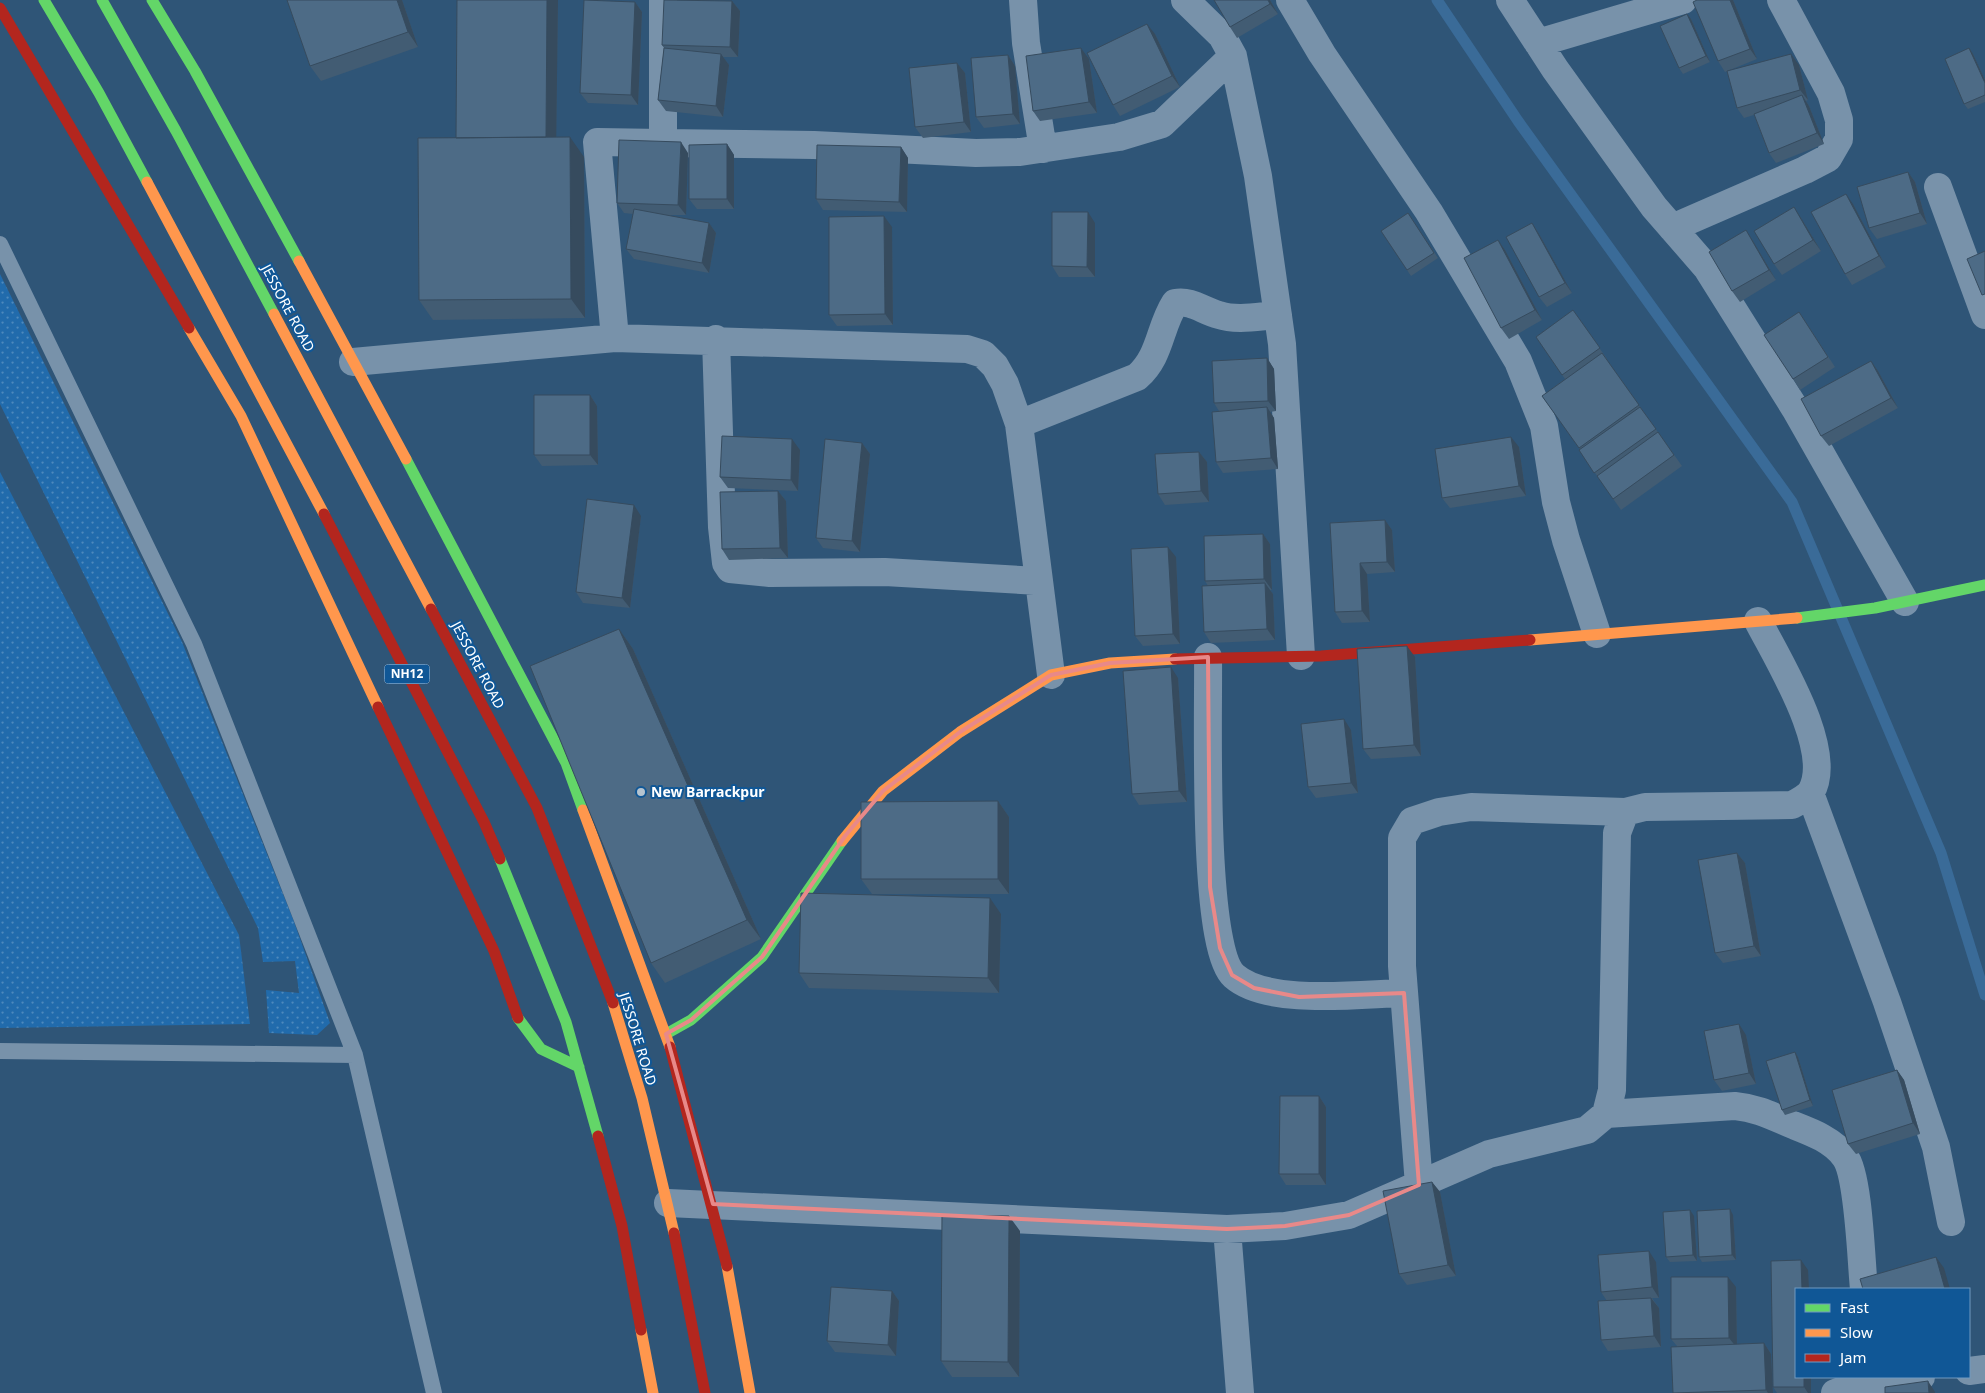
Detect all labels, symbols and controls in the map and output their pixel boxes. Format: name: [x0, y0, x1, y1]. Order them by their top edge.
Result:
street label: JESSORE ROAD: [256, 259, 319, 355]
street label: JESSORE ROAD: [446, 616, 509, 712]
road number: NH12: [384, 664, 430, 684]
place label: New Barrackpur: [651, 782, 765, 801]
marker: New Barrackpur: [635, 786, 647, 798]
street label: JESSORE ROAD: [615, 988, 662, 1088]
legend: [1795, 1288, 1970, 1378]
text: Fast: [1840, 1297, 1869, 1317]
text: Slow: [1840, 1322, 1873, 1342]
text: Jam: [1838, 1347, 1867, 1367]

